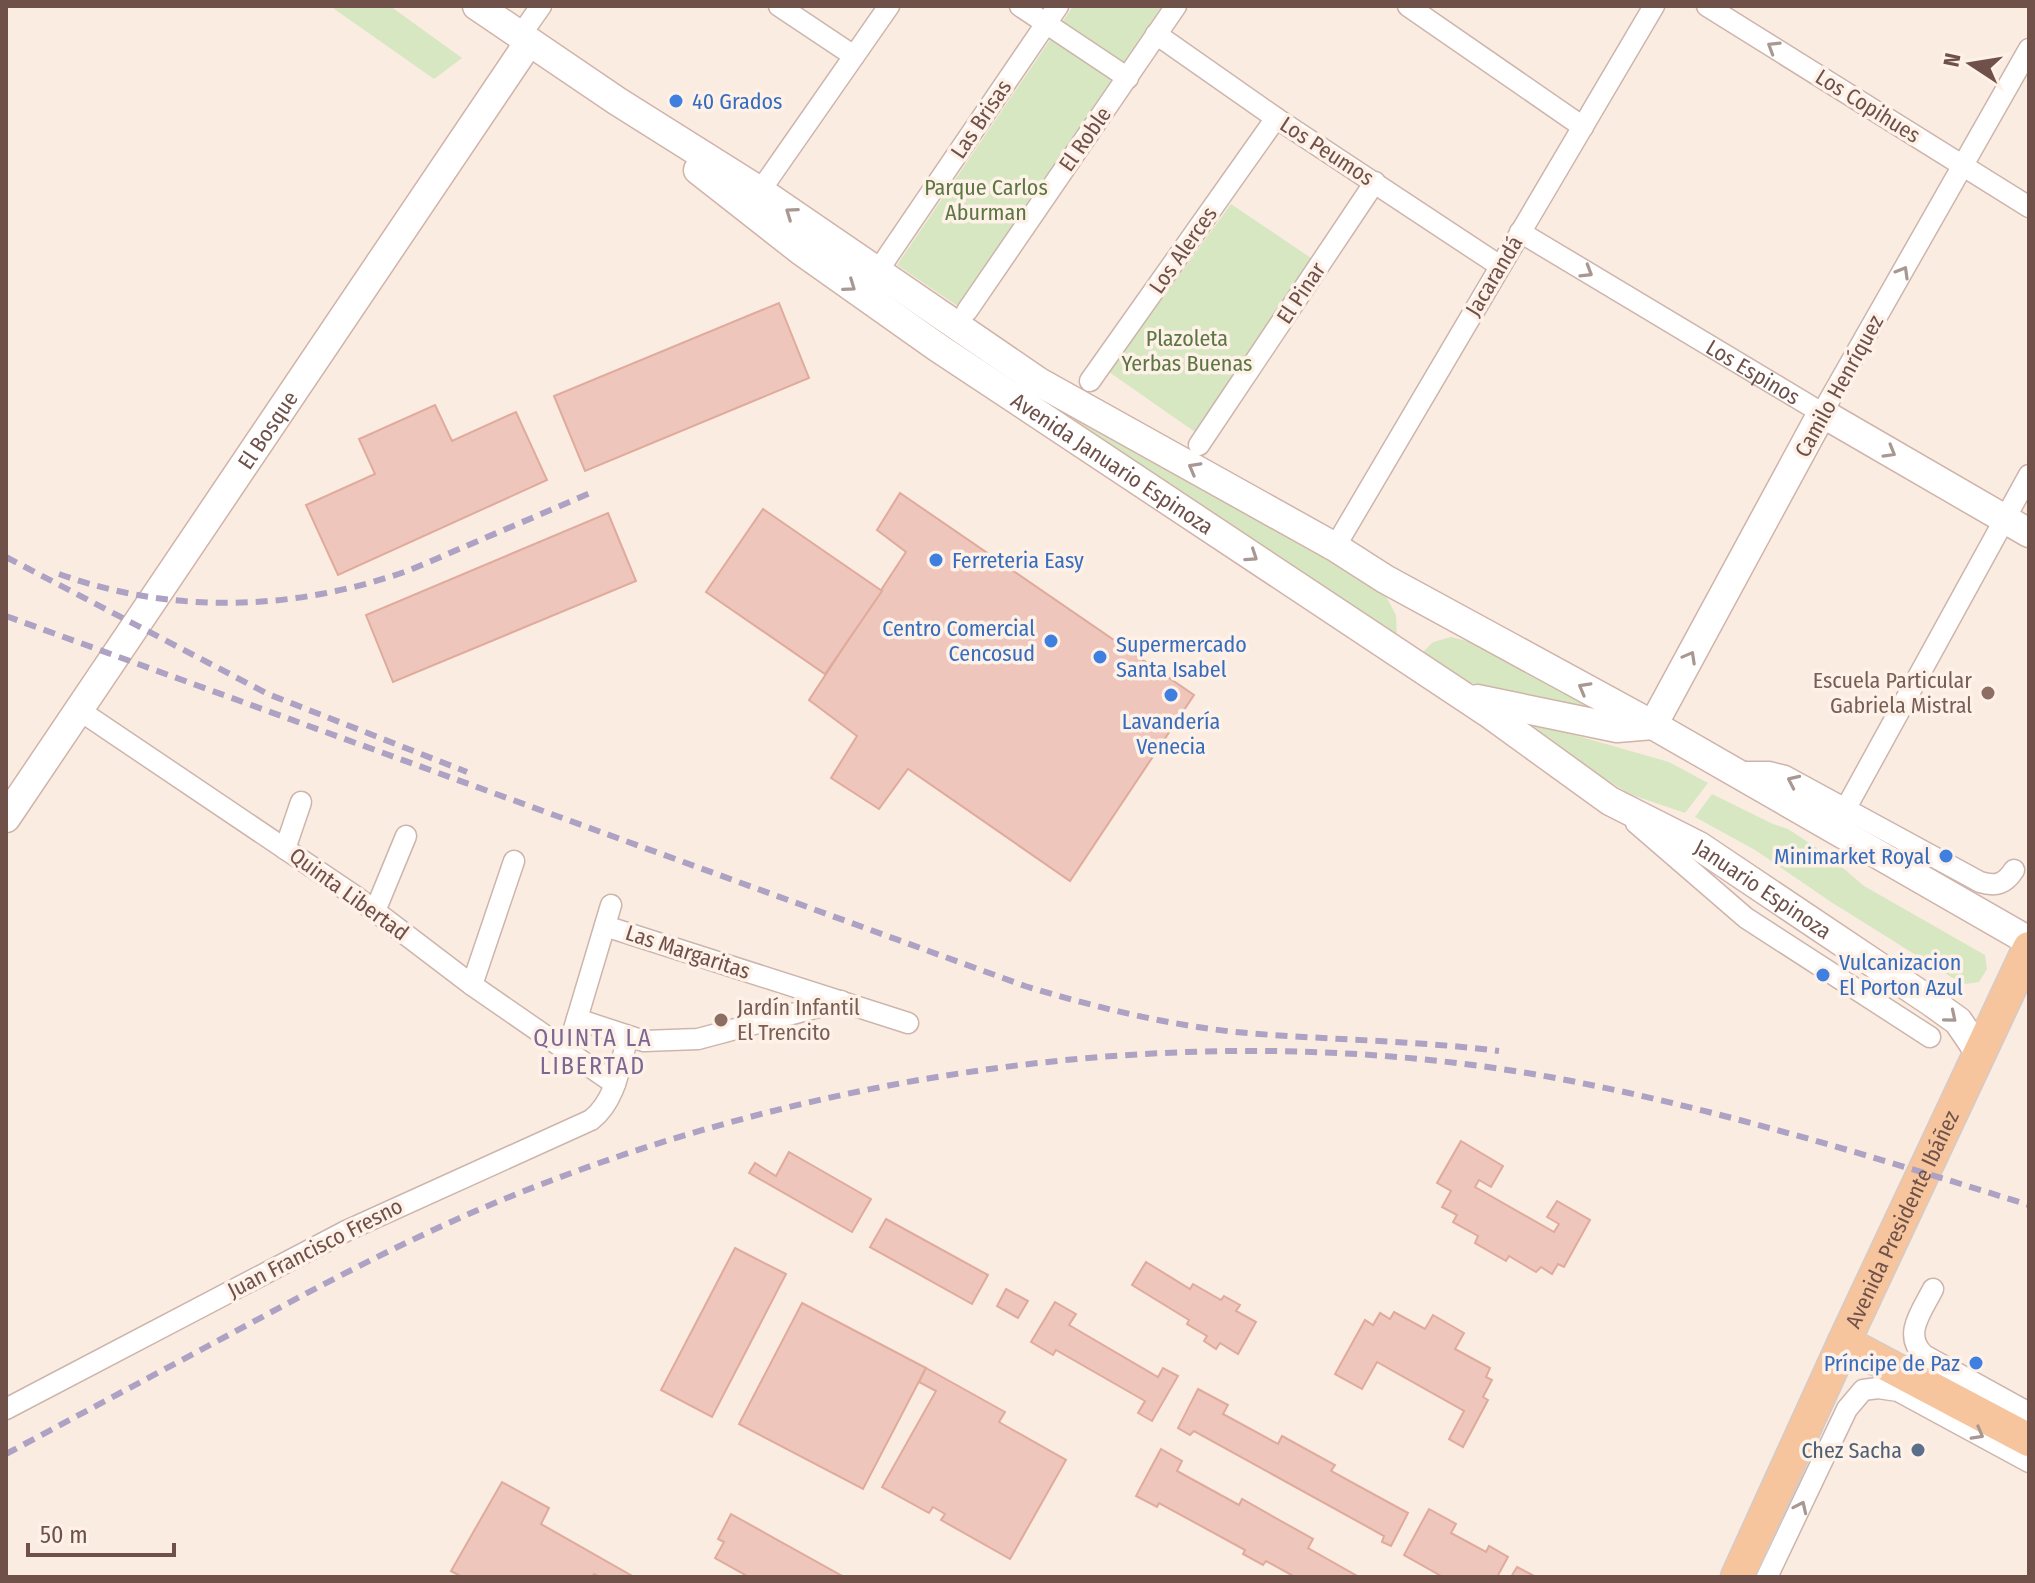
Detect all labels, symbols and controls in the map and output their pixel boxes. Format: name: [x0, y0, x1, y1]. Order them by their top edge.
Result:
north arrow: [1931, 24, 2011, 104]
one-way arrow: [1767, 42, 1782, 57]
text: N: [1937, 51, 1967, 69]
street label: Los Copihues: [1811, 63, 1925, 149]
street label: Las Brisas: [945, 74, 1017, 164]
place label: 40 Grados: [692, 88, 782, 115]
marker: 40 Grados: [667, 92, 685, 110]
street label: El Roble: [1053, 101, 1117, 177]
street label: Los Peumos: [1275, 111, 1379, 191]
park label: Parque Carlos Aburman: [924, 174, 1048, 226]
street label: Los Alerces: [1143, 201, 1223, 299]
one-way arrow: [785, 208, 800, 223]
street label: Jacarandá: [1460, 231, 1528, 321]
street label: El Pinar: [1271, 257, 1331, 329]
one-way arrow: [1578, 263, 1593, 278]
one-way arrow: [1893, 267, 1909, 281]
one-way arrow: [842, 276, 856, 291]
street label: Camilo Henríquez: [1789, 310, 1889, 462]
park label: Plazoleta Yerbas Buenas: [1122, 325, 1252, 377]
street label: Los Espinos: [1701, 333, 1805, 410]
street label: El Bosque: [232, 386, 303, 474]
street label: Avenida Januario Espinoza: [1006, 387, 1219, 540]
one-way arrow: [1881, 442, 1896, 458]
one-way arrow: [1188, 462, 1202, 478]
one-way arrow: [1243, 546, 1257, 561]
place label: Ferreteria Easy: [952, 547, 1084, 574]
marker: Ferreteria Easy: [927, 551, 945, 569]
place label: Centro Comercial Cencosud: [882, 615, 1035, 667]
place label: Supermercado Santa Isabel: [1116, 631, 1247, 683]
marker: Centro Comercial Cencosud: [1042, 632, 1060, 650]
marker: Supermercado Santa Isabel: [1091, 648, 1109, 666]
one-way arrow: [1680, 651, 1695, 665]
place label: Escuela Particular Gabriela Mistral: [1813, 667, 1972, 719]
one-way arrow: [1578, 682, 1593, 698]
marker: Escuela Particular Gabriela Mistral: [1979, 684, 1997, 702]
marker: Lavandería Venecia: [1162, 686, 1180, 704]
place label: Lavandería Venecia: [1122, 708, 1220, 760]
one-way arrow: [1786, 775, 1801, 791]
street label: Januario Espinoza: [1690, 833, 1837, 945]
street label: Quinta Libertad: [284, 842, 414, 946]
place label: Minimarket Royal: [1774, 843, 1930, 870]
marker: Minimarket Royal: [1937, 847, 1955, 865]
street label: Las Margaritas: [622, 919, 754, 985]
place label: Vulcanizacion El Porton Azul: [1839, 949, 1963, 1001]
marker: Vulcanizacion El Porton Azul: [1814, 966, 1832, 984]
place label: Jardín Infantil El Trencito: [737, 994, 860, 1046]
one-way arrow: [1942, 1007, 1957, 1022]
marker: Jardín Infantil El Trencito: [712, 1011, 730, 1029]
district label: QUINTA LA LIBERTAD: [533, 1024, 653, 1080]
street label: Avenida Presidente Ibáñez: [1839, 1106, 1964, 1332]
street label: Juan Francisco Fresno: [223, 1192, 407, 1304]
place label: Príncipe de Paz: [1824, 1350, 1960, 1377]
marker: Príncipe de Paz: [1967, 1354, 1985, 1372]
one-way arrow: [1970, 1425, 1985, 1440]
place label: Chez Sacha: [1801, 1437, 1902, 1464]
marker: Chez Sacha: [1909, 1441, 1927, 1459]
one-way arrow: [1791, 1500, 1807, 1515]
scale bar: [28, 1507, 174, 1557]
text: 50 m: [40, 1521, 88, 1549]

